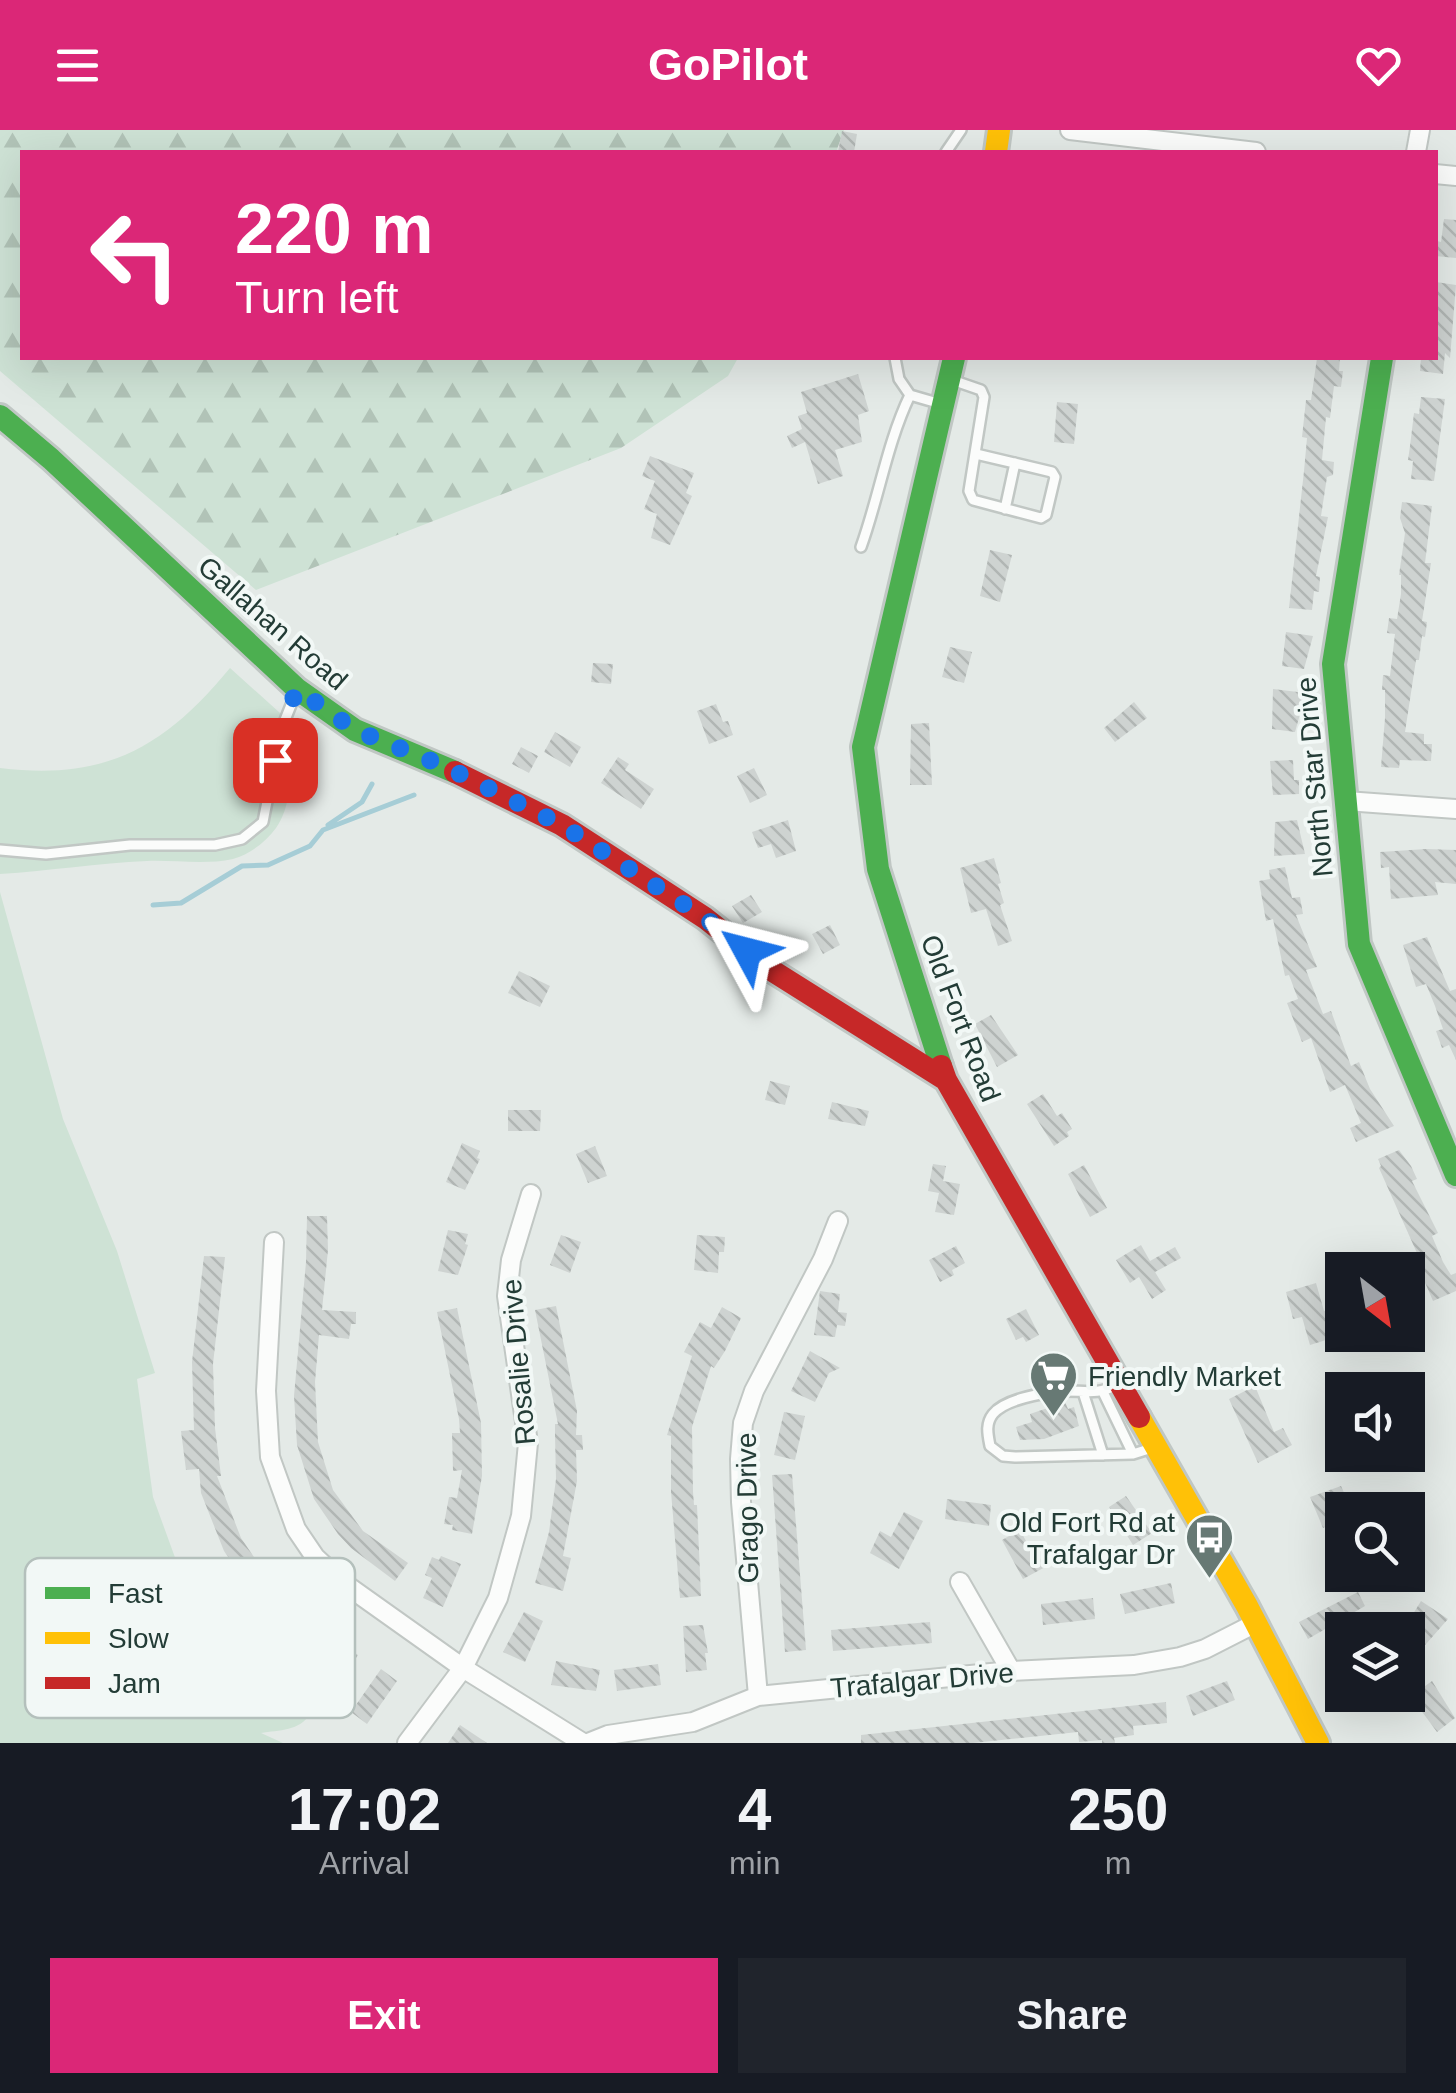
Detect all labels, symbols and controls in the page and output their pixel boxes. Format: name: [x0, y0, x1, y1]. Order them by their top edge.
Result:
icon: menu: [50, 38, 105, 93]
icon: heart: [1351, 38, 1406, 93]
text: GoPilot: [648, 39, 808, 90]
icon: left: [70, 190, 200, 320]
text: 220 m: [235, 190, 433, 268]
text: Turn left: [235, 272, 398, 323]
street label: Gallahan Road: [192, 550, 353, 696]
street label: North Star Drive: [1290, 676, 1339, 878]
pin: [233, 718, 318, 803]
icon: arrive: [248, 733, 303, 788]
position arrow: [695, 899, 799, 1003]
street label: Old Fort Road: [915, 931, 1007, 1106]
north arrow: [1325, 1252, 1425, 1352]
map controls: [1325, 1252, 1425, 1712]
street label: Rosalie Drive: [496, 1278, 541, 1446]
supermarket icon: Friendly Market: [1027, 1350, 1079, 1418]
place label: Friendly Market: [1088, 1361, 1281, 1392]
button: sound: [1325, 1372, 1425, 1472]
street label: Grago Drive: [731, 1432, 764, 1584]
button: search: [1325, 1492, 1425, 1592]
place label: Old Fort Rd at Trafalgar Dr: [999, 1507, 1175, 1570]
bus stop icon: Old Fort Rd at Trafalgar Dr: [1184, 1512, 1236, 1580]
legend: [25, 1558, 355, 1718]
text: Fast: [108, 1578, 163, 1609]
button: layers: [1325, 1612, 1425, 1712]
text: Slow: [108, 1623, 169, 1654]
street label: Trafalgar Drive: [829, 1657, 1015, 1704]
text: Jam: [108, 1668, 161, 1699]
text: 17:02: [288, 1776, 441, 1843]
text: 4: [738, 1776, 771, 1843]
text: 250: [1068, 1776, 1168, 1843]
text: Arrival: [319, 1845, 410, 1881]
text: min: [729, 1845, 780, 1881]
text: m: [1105, 1845, 1132, 1881]
button: Exit: [50, 1958, 718, 2073]
button: Share: [738, 1958, 1406, 2073]

